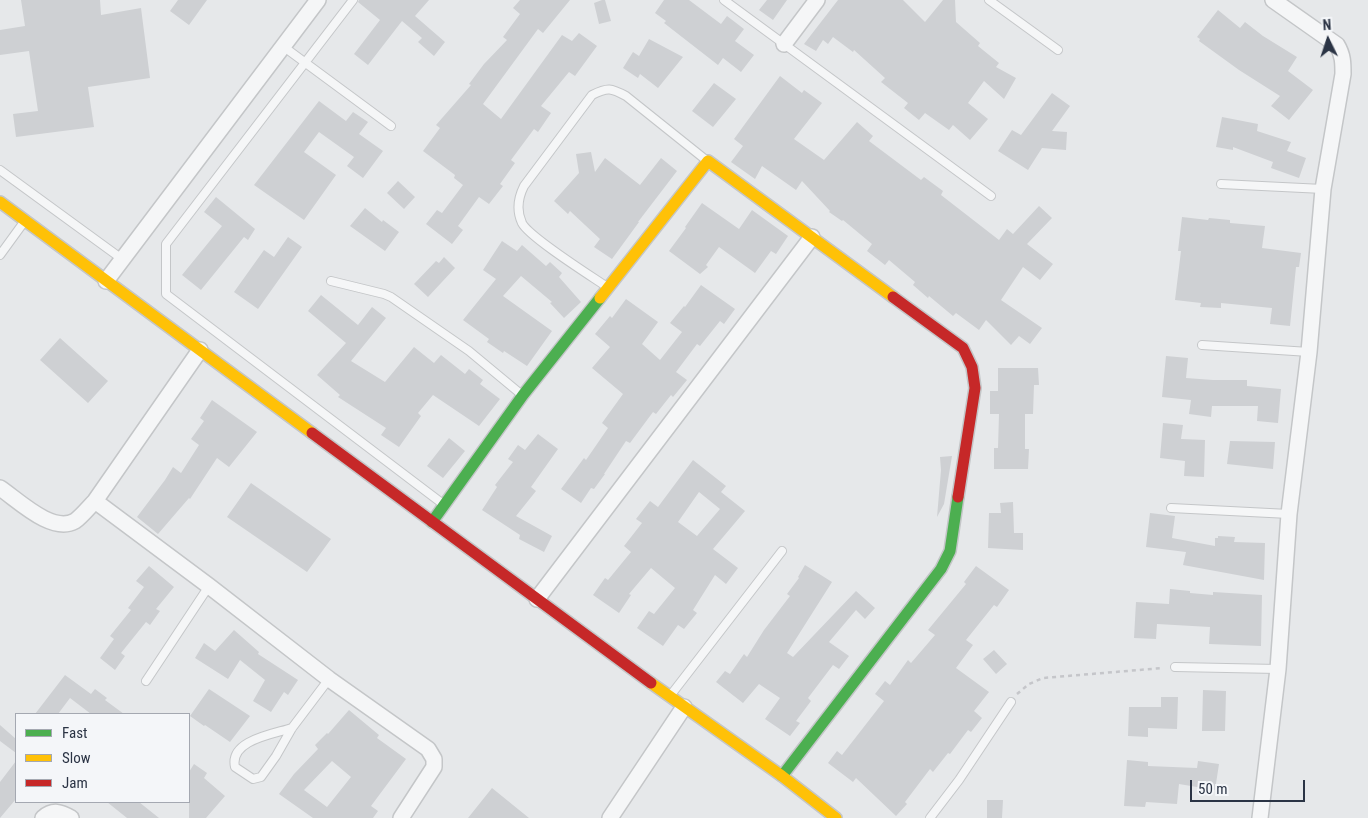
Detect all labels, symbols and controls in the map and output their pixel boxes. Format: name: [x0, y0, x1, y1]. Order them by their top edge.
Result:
north arrow: [1303, 15, 1353, 65]
text: N: [1322, 17, 1332, 33]
legend: [15, 713, 190, 803]
text: Fast: [62, 724, 87, 742]
text: Slow: [62, 749, 91, 767]
scale bar: [1193, 770, 1308, 802]
text: Jam: [62, 774, 88, 792]
text: 50 m: [1198, 780, 1228, 798]

